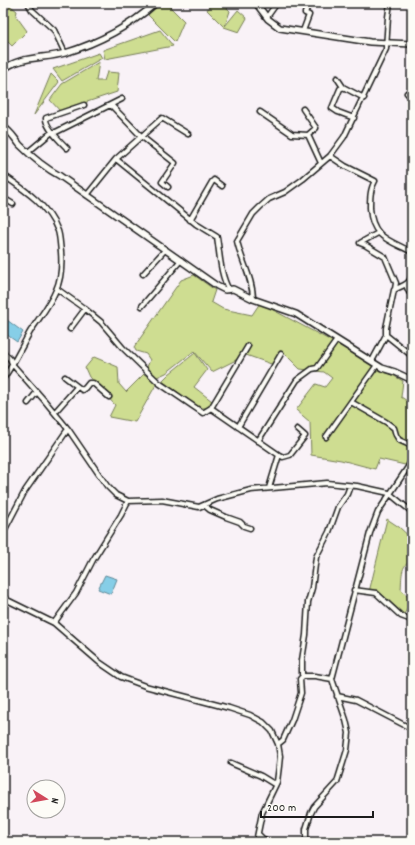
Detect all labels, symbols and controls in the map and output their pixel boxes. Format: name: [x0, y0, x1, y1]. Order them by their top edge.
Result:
north arrow: [26, 779, 66, 819]
scale bar: [261, 793, 373, 819]
text: N: [45, 796, 62, 805]
text: 200 m: [267, 800, 296, 817]

